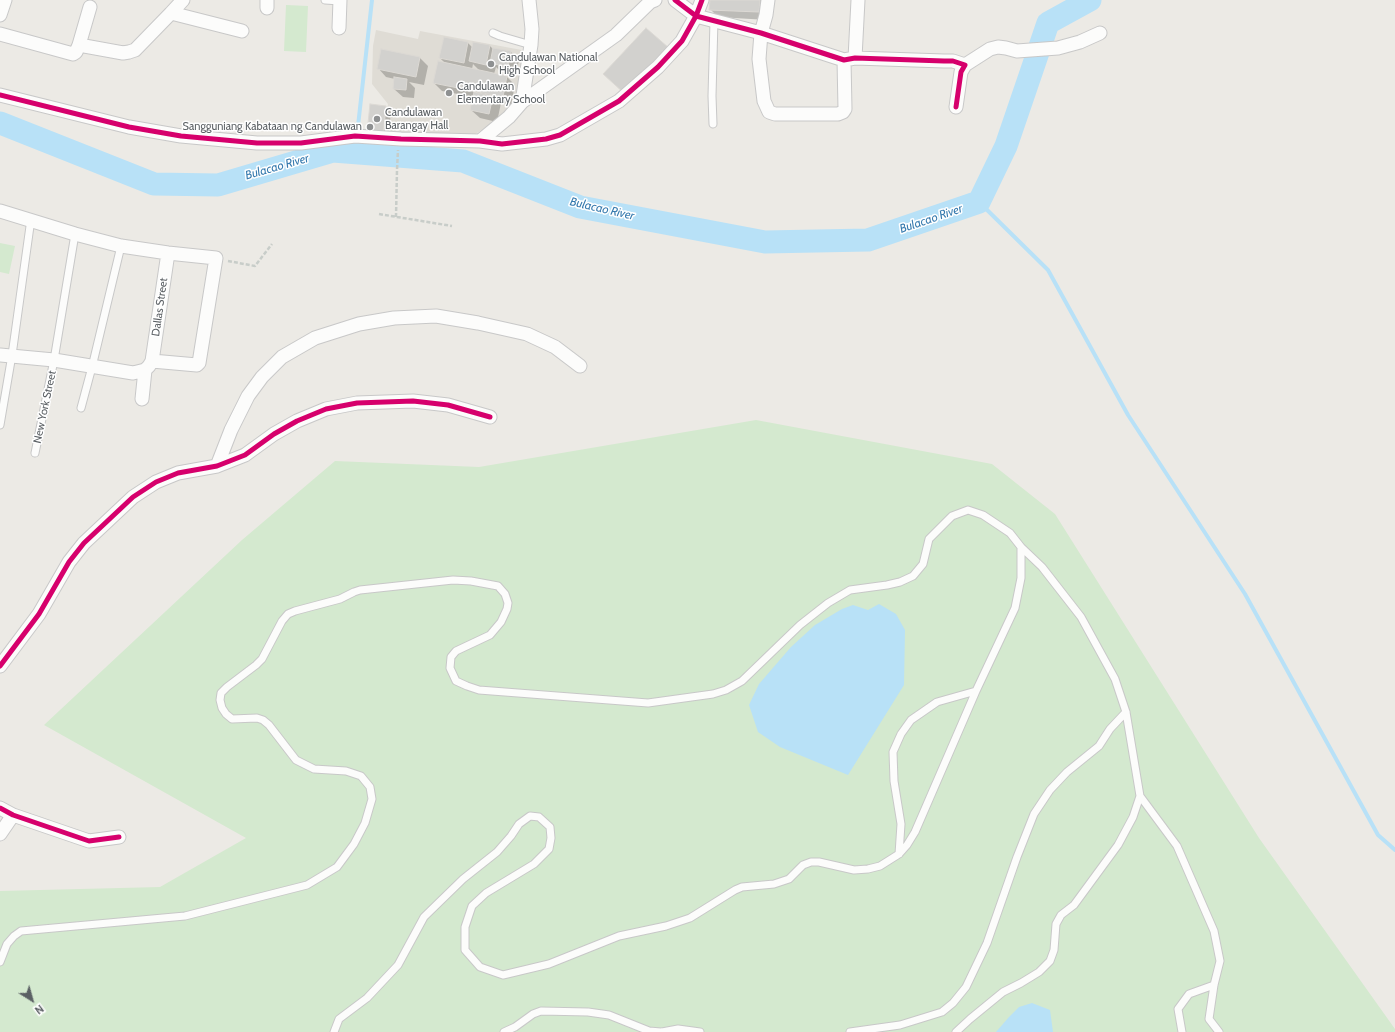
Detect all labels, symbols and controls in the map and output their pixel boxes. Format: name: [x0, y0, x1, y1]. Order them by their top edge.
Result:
place label: Candulawan National High School: [499, 51, 598, 77]
marker: Candulawan National High School: [486, 59, 496, 69]
place label: Candulawan Elementary School: [457, 80, 545, 106]
marker: Candulawan Elementary School: [444, 88, 454, 98]
place label: Candulawan Barangay Hall: [385, 106, 448, 132]
marker: Candulawan Barangay Hall: [372, 114, 382, 124]
place label: Sangguniang Kabataan ng Candulawan: [183, 120, 362, 134]
marker: Sangguniang Kabataan ng Candulawan: [365, 122, 375, 132]
water label: Bulacao River: [244, 151, 310, 183]
water label: Bulacao River: [568, 195, 636, 223]
water label: Bulacao River: [898, 202, 964, 236]
street label: Dallas Street: [149, 277, 171, 337]
street label: New York Street: [31, 369, 59, 445]
north arrow: [12, 980, 52, 1020]
text: N: [32, 1002, 47, 1018]

